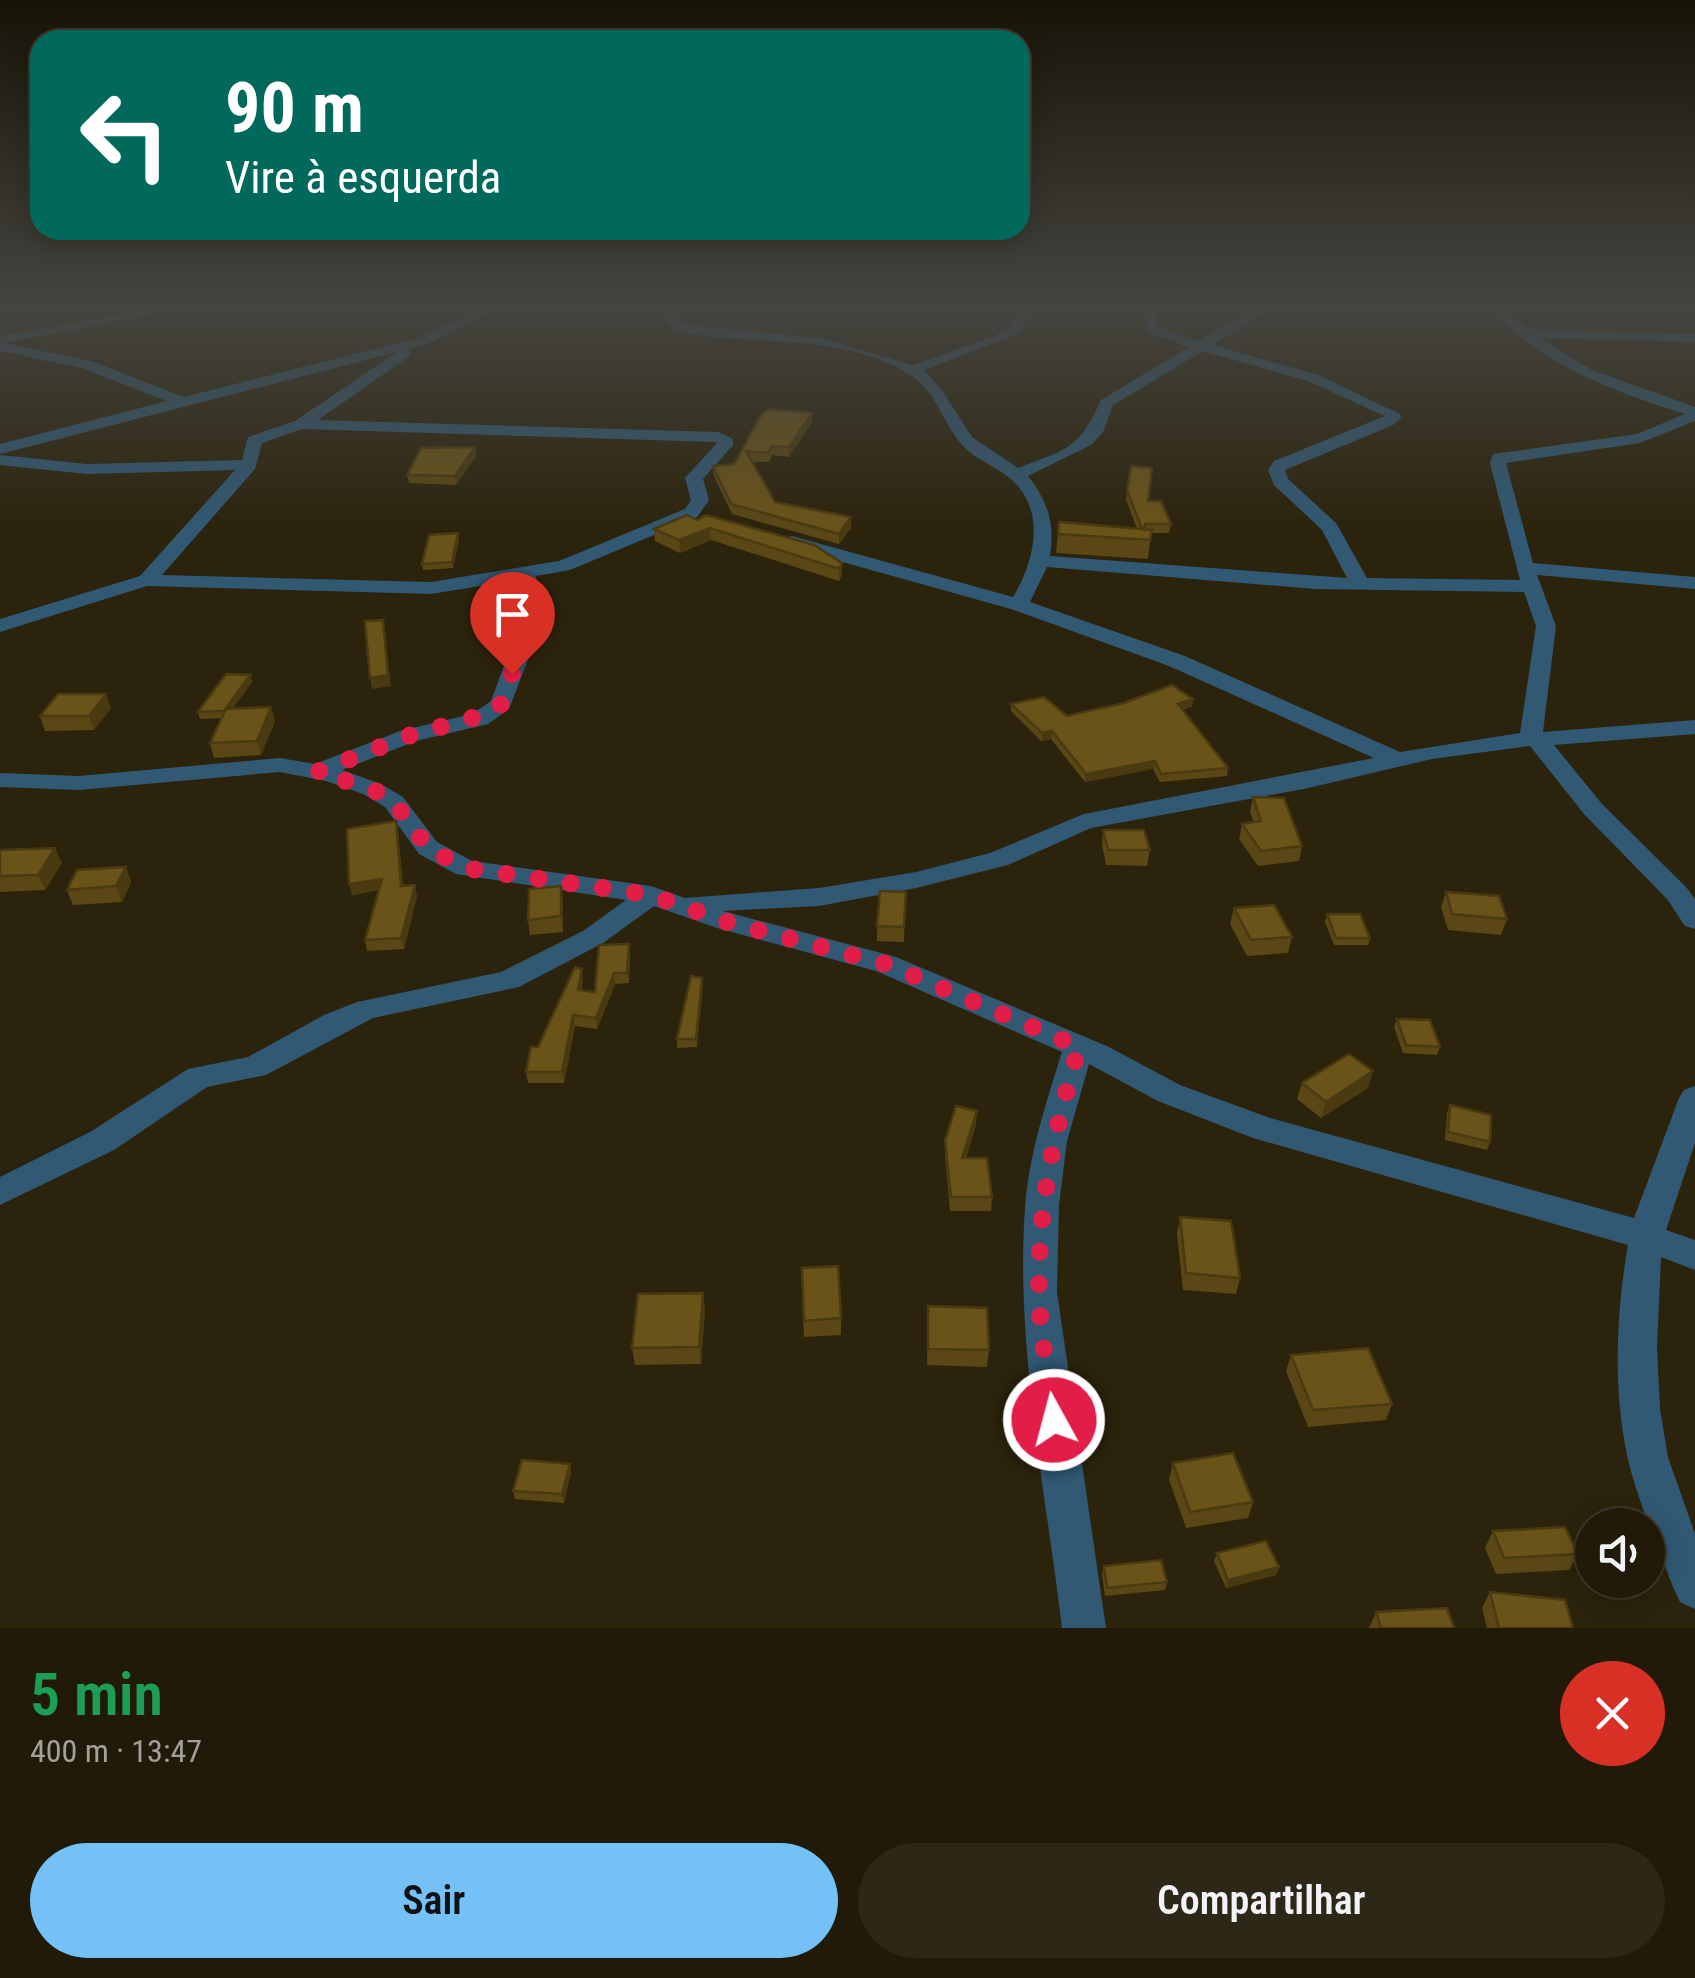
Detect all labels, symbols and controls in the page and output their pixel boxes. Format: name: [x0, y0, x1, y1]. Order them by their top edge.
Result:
text: 90 m: [225, 67, 364, 149]
icon: left: [60, 70, 190, 200]
text: Vire à esquerda: [225, 151, 501, 204]
pin: [470, 572, 555, 675]
icon: arrive: [485, 587, 540, 642]
position arrow: [1002, 1368, 1106, 1472]
map controls: [1575, 1508, 1665, 1598]
button: sound: [1575, 1508, 1665, 1598]
text: 5 min: [30, 1659, 163, 1730]
button: close: [1560, 1661, 1665, 1766]
text: 400 m · 13:47: [30, 1732, 202, 1770]
button: Sair: [30, 1843, 838, 1958]
button: Compartilhar: [858, 1843, 1665, 1958]

